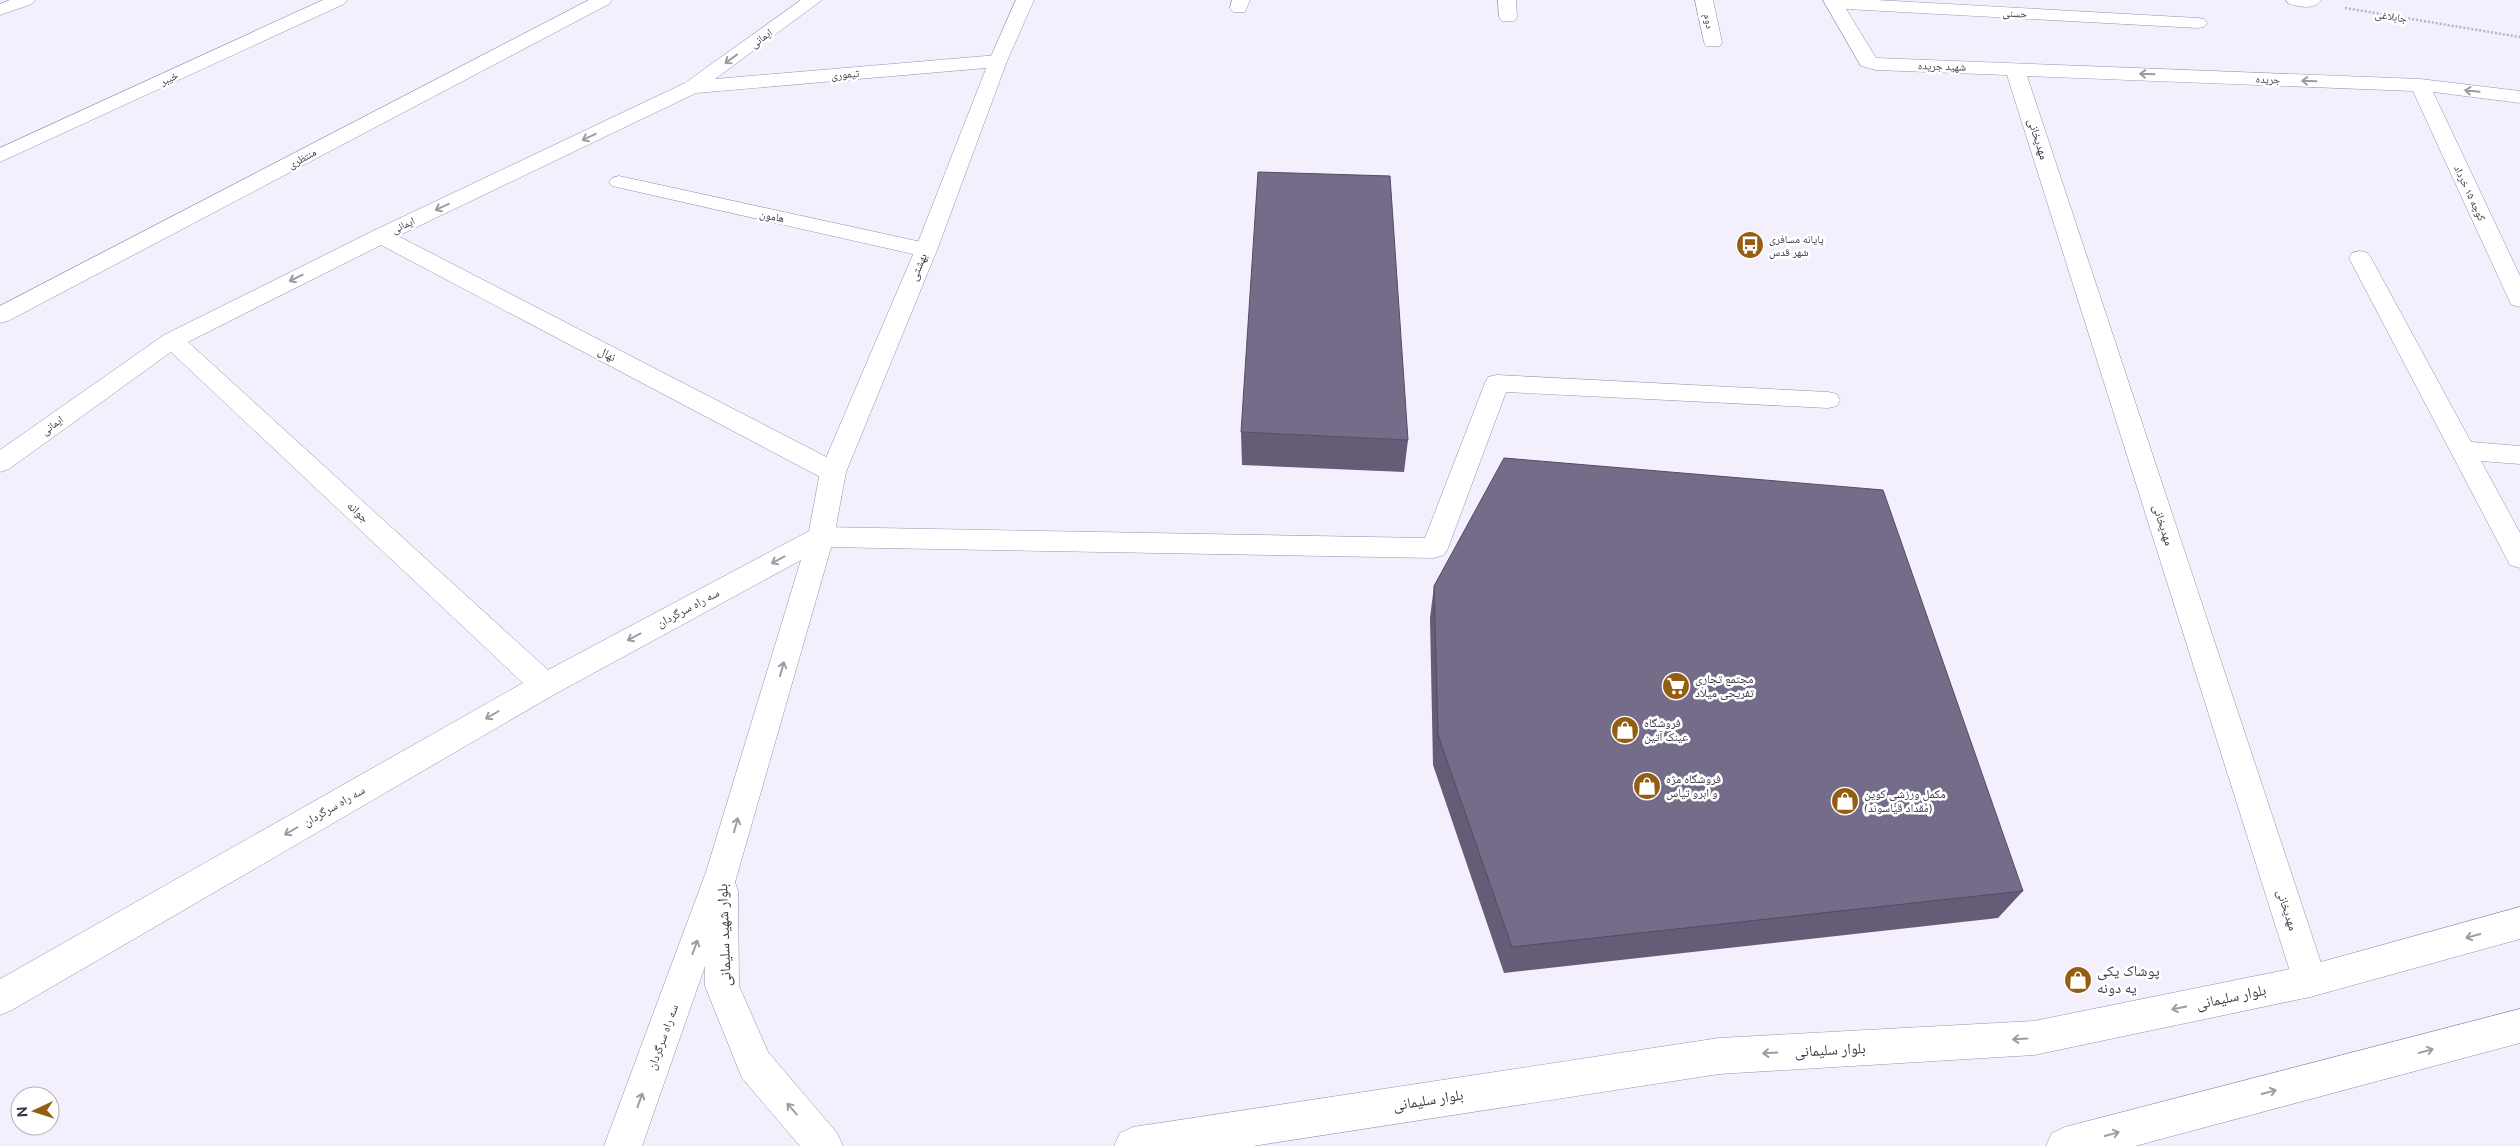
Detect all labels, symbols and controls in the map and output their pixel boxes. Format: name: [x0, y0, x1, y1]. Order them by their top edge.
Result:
street label: حسنی: [2002, 6, 2028, 21]
street label: جابلاغی: [2374, 8, 2408, 25]
street label: دوم: [1701, 12, 1717, 30]
street label: ایمانی: [748, 26, 775, 51]
one-way arrow: [725, 54, 738, 65]
street label: شهید جریده: [1918, 59, 1966, 73]
street label: تیموری: [830, 67, 861, 82]
street label: خیبر: [157, 69, 180, 88]
one-way arrow: [2139, 69, 2156, 79]
street label: جریده: [2255, 73, 2281, 86]
one-way arrow: [2302, 76, 2318, 85]
one-way arrow: [2464, 86, 2480, 96]
street label: مهدیخانی: [2025, 117, 2051, 161]
one-way arrow: [582, 133, 597, 142]
street label: منتظری: [286, 146, 319, 171]
street label: کوچه ۱۵ خرداد: [2451, 163, 2488, 224]
one-way arrow: [435, 202, 450, 212]
street label: هامون: [758, 208, 786, 226]
street label: ایمانی: [389, 214, 417, 236]
bus stop icon: پایانه مسافری شهر قدس: [1735, 230, 1765, 260]
place label: پایانه مسافری شهر قدس: [1769, 233, 1824, 259]
street label: بهشتی: [906, 251, 930, 283]
one-way arrow: [289, 274, 304, 283]
street label: نهال: [596, 344, 618, 364]
street label: ایمانی: [39, 413, 66, 438]
street label: جوانه: [344, 498, 372, 526]
street label: مهدیخانی: [2150, 503, 2176, 547]
one-way arrow: [771, 556, 786, 565]
street label: سه راه سرگردان: [654, 586, 722, 630]
one-way arrow: [628, 632, 642, 642]
one-way arrow: [777, 662, 787, 678]
supermarket icon: مجتمع تجاری تفریحی میلاد: [1661, 671, 1691, 701]
place label: مجتمع تجاری تفریحی میلاد: [1695, 672, 1754, 700]
one-way arrow: [485, 710, 500, 720]
shop icon: فروشگاه عینک آتین: [1610, 715, 1640, 745]
place label: فروشگاه عینک آتین: [1644, 716, 1688, 744]
shop icon: فروشگاه مژه و ابرو تیاس: [1632, 771, 1662, 801]
place label: فروشگاه مژه و ابرو تیاس: [1666, 772, 1721, 800]
street label: سه راه سرگردان: [301, 783, 367, 829]
shop icon: مکمل ورزشی کوین (مقداد قیاسوند): [1830, 786, 1860, 816]
place label: مکمل ورزشی کوین (مقداد قیاسوند): [1864, 787, 1946, 815]
one-way arrow: [731, 817, 741, 833]
one-way arrow: [284, 826, 298, 836]
street label: بلوار شهید سلیمانی: [713, 883, 736, 987]
street label: مهدیخانی: [2274, 888, 2300, 932]
one-way arrow: [2465, 932, 2481, 942]
one-way arrow: [691, 940, 700, 956]
place label: پوشاک یکی یه دونه: [2097, 962, 2160, 997]
shop icon: پوشاک یکی یه دونه: [2063, 965, 2093, 995]
street label: بلوار سلیمانی: [2194, 981, 2268, 1014]
street label: سه راه سرگردان: [645, 1002, 681, 1072]
one-way arrow: [2172, 1004, 2188, 1013]
one-way arrow: [2012, 1034, 2028, 1043]
street label: بلوار سلیمانی: [1794, 1039, 1866, 1062]
one-way arrow: [2418, 1046, 2434, 1055]
one-way arrow: [1763, 1049, 1779, 1058]
north arrow: [10, 1086, 60, 1136]
street label: بلوار سلیمانی: [1391, 1086, 1465, 1115]
one-way arrow: [2260, 1087, 2276, 1097]
one-way arrow: [636, 1093, 645, 1108]
one-way arrow: [786, 1103, 798, 1116]
text: N: [14, 1106, 30, 1118]
one-way arrow: [2103, 1128, 2119, 1138]

